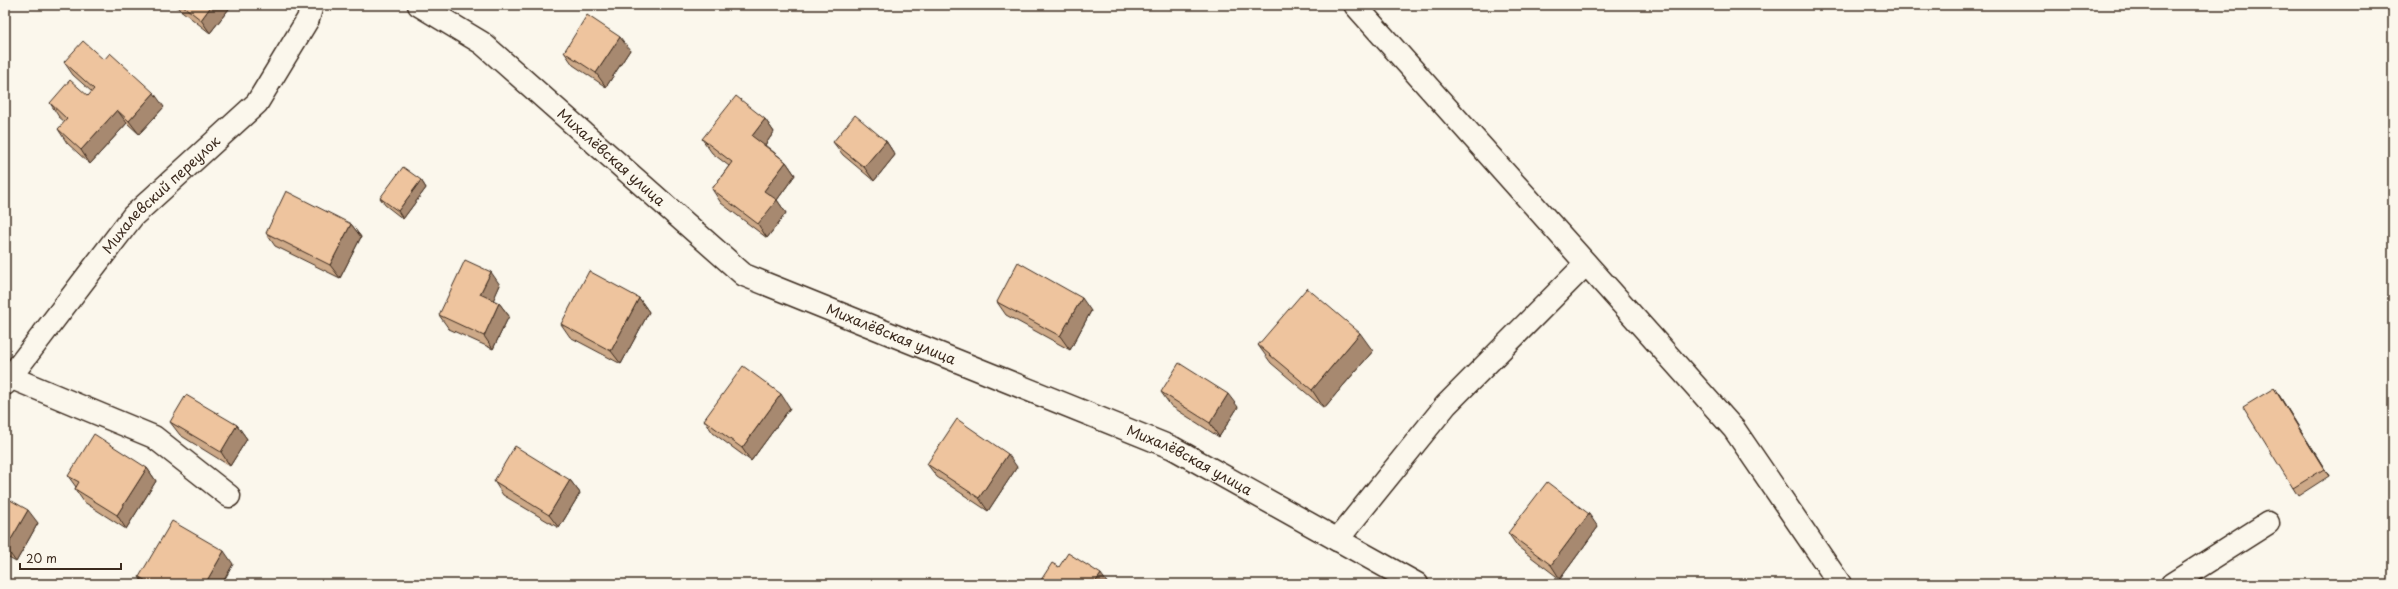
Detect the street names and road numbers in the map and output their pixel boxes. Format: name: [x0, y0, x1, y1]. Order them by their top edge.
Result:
street label: Михалёвская улица: [553, 103, 670, 211]
street label: Михалевский переулок: [97, 130, 225, 258]
street label: Михалёвская улица: [823, 298, 959, 369]
street label: Михалёвская улица: [1124, 419, 1256, 500]

